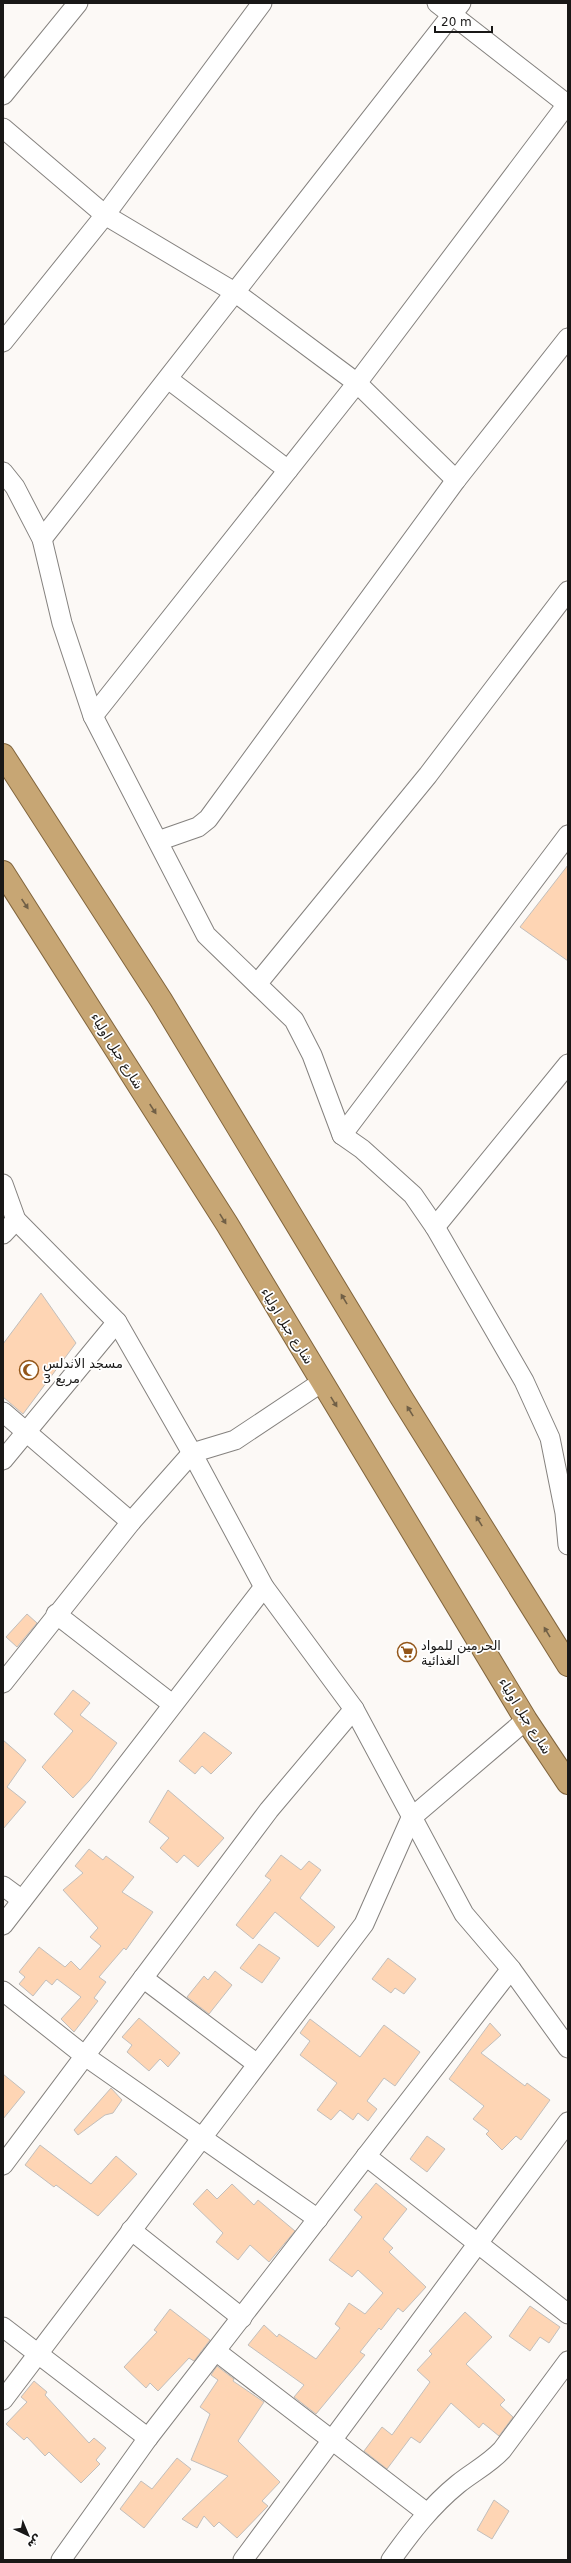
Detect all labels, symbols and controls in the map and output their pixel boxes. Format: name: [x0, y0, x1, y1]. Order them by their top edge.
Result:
scale bar: [435, 8, 492, 34]
text: 20 m: [441, 15, 472, 29]
one-way arrow: [21, 899, 29, 910]
street label: شارع جبل اولياء: [87, 1010, 146, 1092]
one-way arrow: [150, 1103, 157, 1115]
one-way arrow: [220, 1213, 227, 1225]
street label: شارع جبل اولياء: [257, 1285, 316, 1367]
one-way arrow: [340, 1293, 347, 1305]
place label: مسجد الاندلس مربع 3: [43, 1356, 123, 1387]
mosque icon: مسجد الاندلس مربع 3: [18, 1359, 40, 1381]
one-way arrow: [331, 1396, 338, 1408]
one-way arrow: [406, 1406, 414, 1416]
one-way arrow: [475, 1516, 483, 1526]
one-way arrow: [543, 1627, 551, 1637]
place label: الحرمين للمواد الغذائية: [421, 1638, 501, 1668]
supermarket icon: الحرمين للمواد الغذائية: [396, 1641, 418, 1663]
street label: شارع جبل اولياء: [495, 1675, 554, 1757]
north arrow: [8, 2515, 48, 2555]
text: ش: [25, 2532, 45, 2552]

